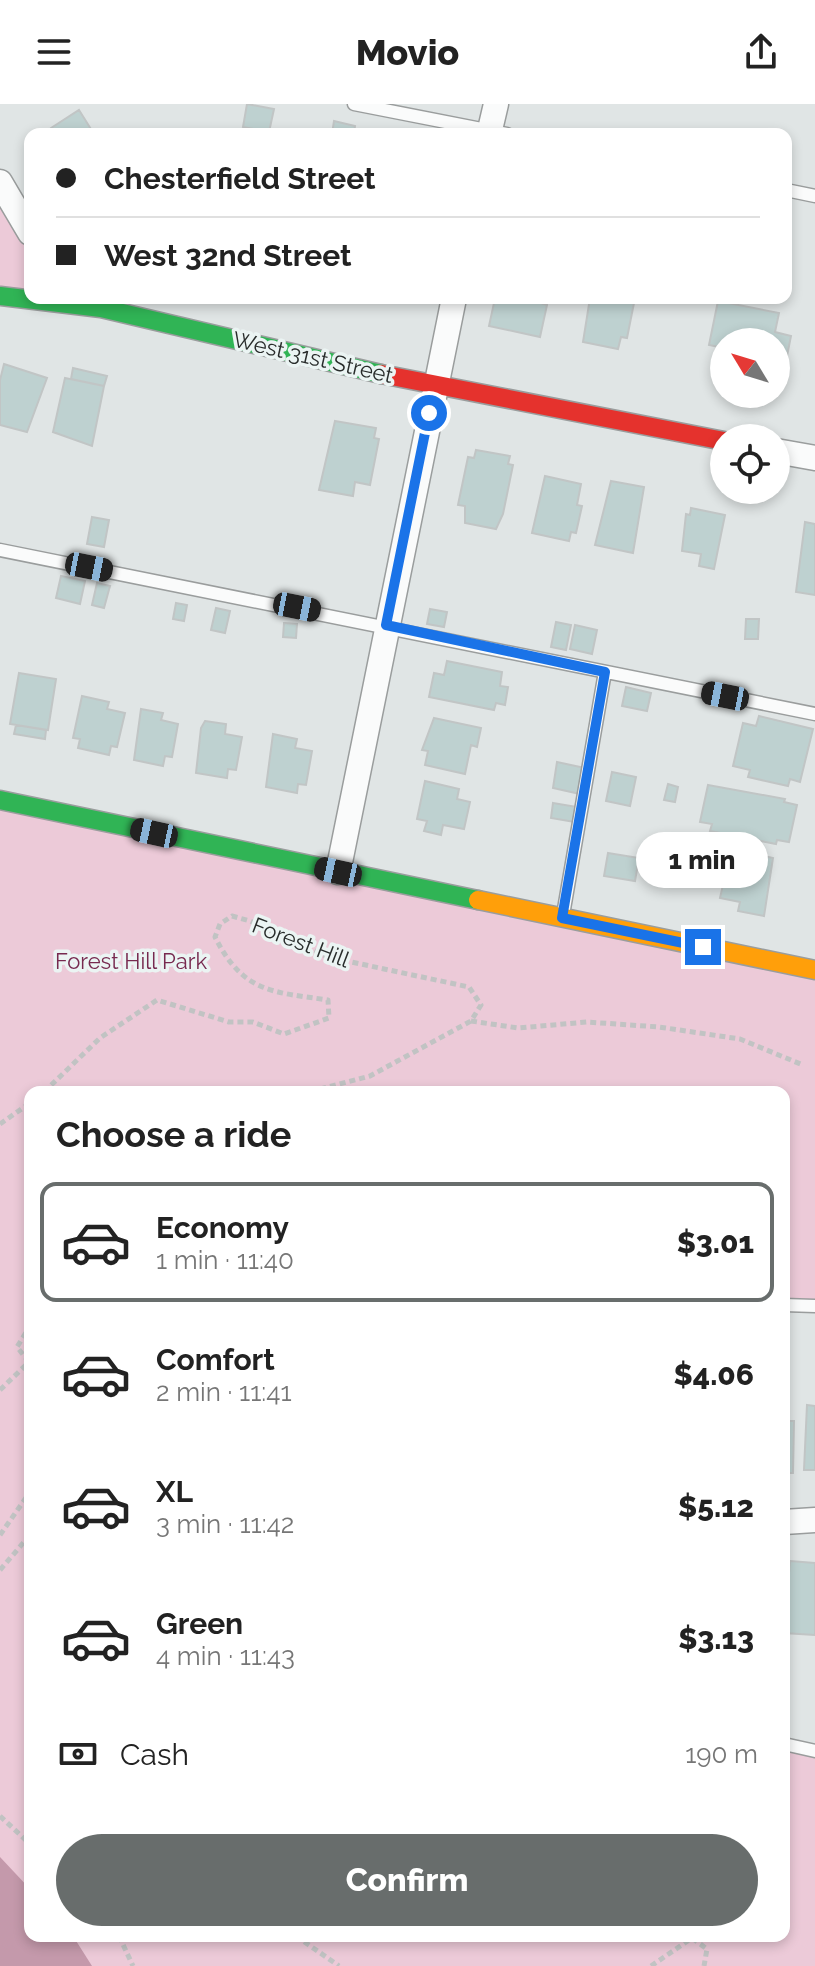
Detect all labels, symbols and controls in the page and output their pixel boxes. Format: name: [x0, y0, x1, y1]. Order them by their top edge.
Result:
icon: menu: [32, 30, 76, 74]
icon: share: [739, 30, 783, 74]
text: Movio: [356, 31, 459, 73]
text: Chesterfield Street: [104, 161, 376, 196]
text: West 32nd Street: [104, 238, 352, 273]
street label: West 31st Street: [230, 326, 396, 388]
north arrow: [710, 328, 790, 408]
map controls: [710, 328, 790, 504]
route start: [411, 395, 447, 431]
button: locate: [710, 424, 790, 504]
car: [63, 551, 115, 583]
car: [271, 591, 323, 623]
car: [699, 680, 751, 712]
car: [128, 816, 180, 850]
callout: 1 min: [637, 831, 769, 887]
text: 1 min: [669, 845, 735, 875]
car: [312, 855, 364, 889]
street label: Forest Hill: [249, 912, 353, 972]
route end: [685, 929, 721, 965]
park label: Forest Hill Park: [55, 948, 207, 974]
text: Choose a ride: [56, 1113, 291, 1155]
icon: car: [60, 1206, 132, 1278]
text: Economy: [156, 1210, 289, 1245]
text: $3.01: [677, 1225, 754, 1260]
text: 1 min · 11:40: [156, 1245, 294, 1275]
icon: car: [60, 1338, 132, 1410]
text: Comfort: [156, 1342, 275, 1377]
text: $4.06: [674, 1357, 754, 1392]
text: 2 min · 11:41: [156, 1377, 292, 1407]
icon: car: [60, 1470, 132, 1542]
text: XL: [156, 1474, 193, 1509]
text: $5.12: [678, 1489, 754, 1524]
text: 3 min · 11:42: [156, 1509, 294, 1539]
icon: car: [60, 1602, 132, 1674]
text: Green: [156, 1606, 243, 1641]
text: $3.13: [678, 1621, 754, 1656]
text: 4 min · 11:43: [156, 1641, 295, 1671]
icon: cash: [56, 1732, 100, 1776]
text: Cash: [120, 1737, 189, 1772]
text: 190 m: [685, 1739, 758, 1769]
button: Confirm: [56, 1834, 758, 1926]

